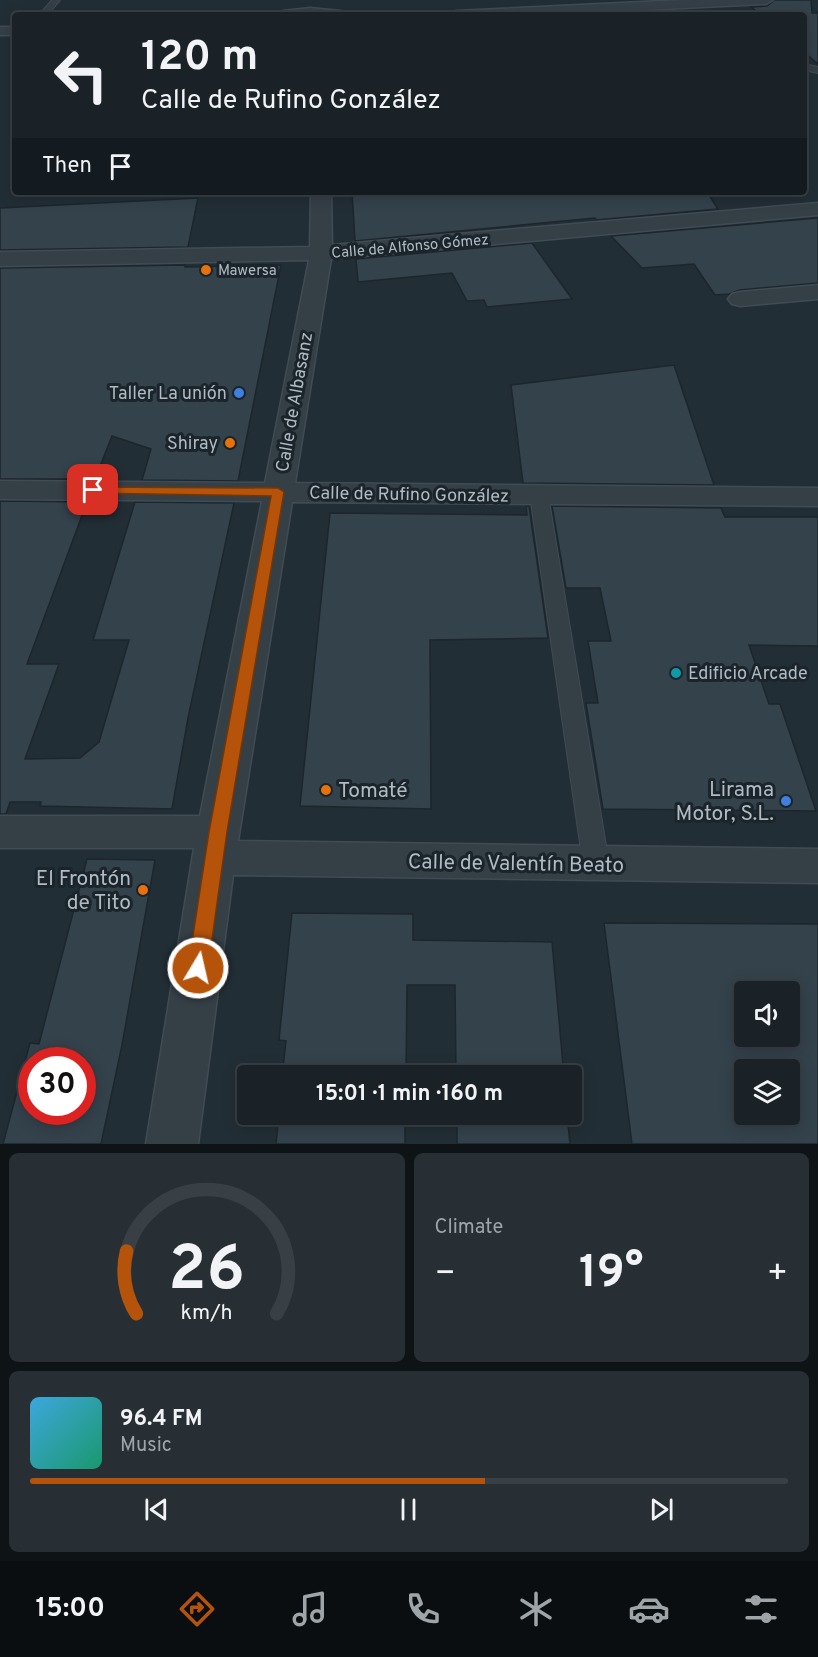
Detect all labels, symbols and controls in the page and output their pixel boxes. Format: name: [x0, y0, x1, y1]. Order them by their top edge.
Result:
text: 120 m: [141, 32, 258, 85]
icon: left: [42, 36, 120, 114]
text: Calle de Rufino González: [141, 84, 441, 118]
icon: arrive: [104, 150, 137, 183]
text: Then: [42, 153, 92, 180]
street label: Calle de Alfonso Gómez: [331, 231, 490, 264]
place label: Mawersa: [218, 262, 277, 281]
marker: Mawersa: [199, 263, 213, 277]
street label: Calle de Albasanz: [272, 330, 319, 474]
place label: Taller La unión: [109, 383, 227, 406]
marker: Taller La unión: [232, 386, 246, 400]
place label: Shiray: [167, 433, 218, 456]
marker: Shiray: [223, 436, 237, 450]
pin: [67, 464, 118, 515]
icon: arrive: [76, 473, 109, 506]
street label: Calle de Rufino González: [309, 482, 509, 509]
place label: Edificio Arcade: [688, 663, 808, 686]
marker: Edificio Arcade: [669, 666, 683, 680]
place label: Lirama Motor, S.L.: [675, 777, 774, 828]
place label: Tomaté: [338, 778, 408, 805]
marker: Tomaté: [319, 783, 333, 797]
marker: Lirama Motor, S.L.: [779, 794, 793, 808]
street label: Calle de Valentín Beato: [408, 849, 624, 880]
place label: El Frontón de Tito: [36, 866, 131, 917]
marker: El Frontón de Tito: [136, 883, 150, 897]
position arrow: [166, 936, 230, 1000]
map controls: [734, 981, 800, 1125]
button: sound: [734, 981, 800, 1047]
speed limit sign: 30: [18, 1047, 96, 1125]
button: layers: [734, 1059, 800, 1125]
text: 15:01 · 1 min · 160 m: [316, 1081, 503, 1108]
text: Climate: [435, 1215, 503, 1241]
text: 26: [168, 1233, 245, 1312]
text: 19°: [579, 1246, 643, 1303]
text: −: [435, 1254, 456, 1296]
text: +: [767, 1254, 788, 1296]
text: km/h: [181, 1301, 233, 1328]
text: 96.4 FM: [120, 1406, 202, 1433]
text: Music: [120, 1433, 172, 1459]
icon: previous: [140, 1493, 173, 1526]
icon: pause: [392, 1493, 425, 1526]
icon: next: [645, 1493, 678, 1526]
icon: directions: [176, 1588, 218, 1630]
icon: music: [289, 1588, 331, 1630]
icon: phone: [402, 1588, 444, 1630]
icon: climate: [515, 1588, 557, 1630]
icon: car: [628, 1588, 670, 1630]
icon: filters: [740, 1588, 782, 1630]
text: 15:00: [35, 1592, 105, 1626]

